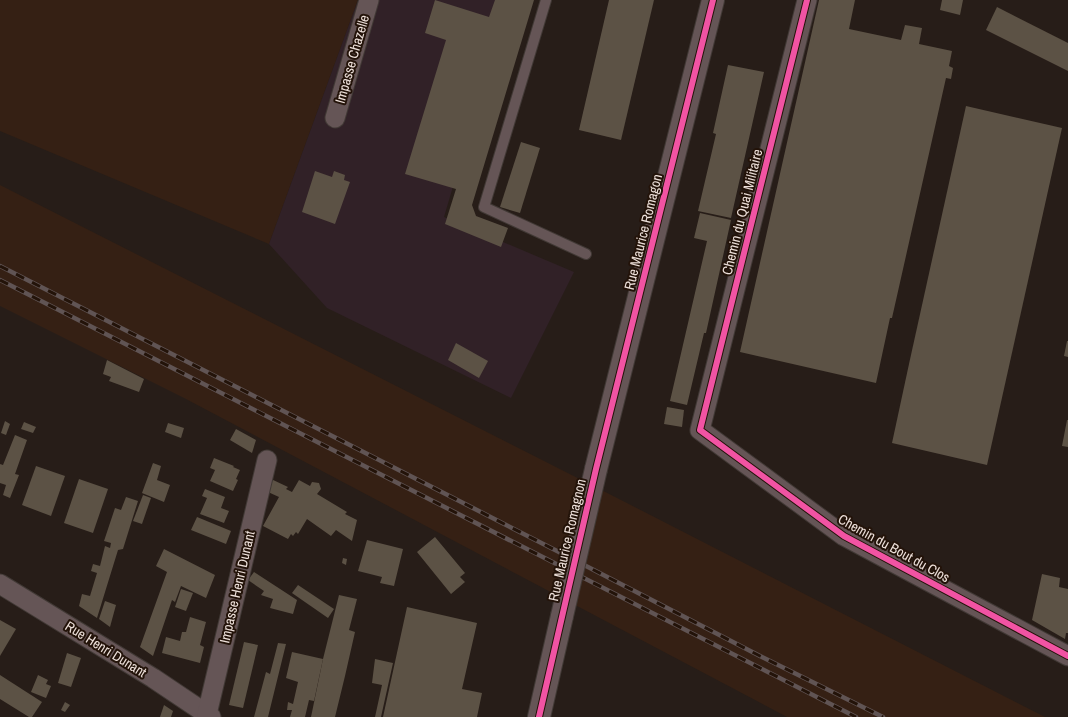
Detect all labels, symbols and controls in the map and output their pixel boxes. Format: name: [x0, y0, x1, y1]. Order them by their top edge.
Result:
street label: Impasse Chazelle: [331, 13, 373, 105]
street label: Chemin du Quai Militaire: [718, 147, 766, 277]
street label: Rue Maurice Romagon: [620, 172, 666, 292]
street label: Rue Maurice Romagnon: [544, 477, 590, 603]
street label: Chemin du Bout du Clos: [835, 510, 953, 586]
street label: Impasse Henri Dunant: [215, 529, 259, 645]
street label: Rue Henri Dunant: [62, 617, 150, 681]

